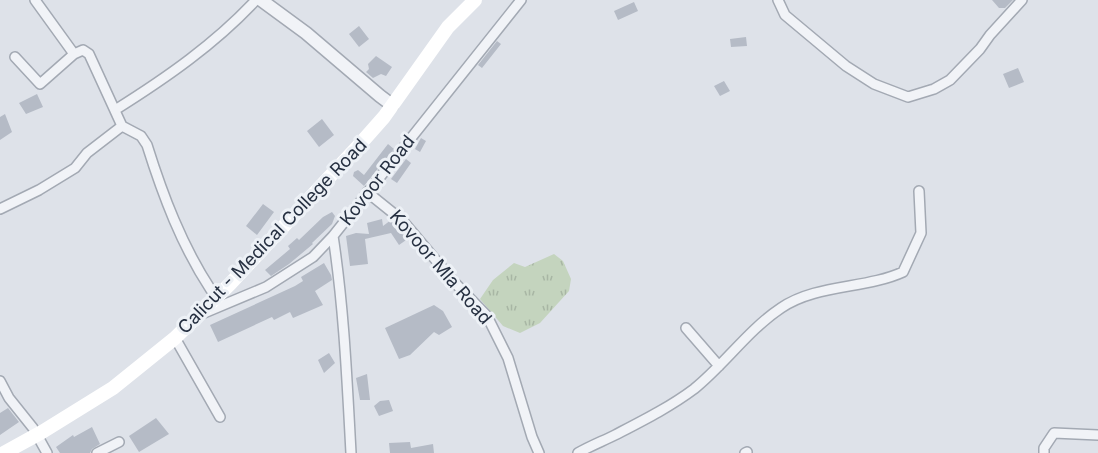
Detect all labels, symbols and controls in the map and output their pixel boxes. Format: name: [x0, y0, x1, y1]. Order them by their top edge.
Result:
street label: Kovoor Road: [335, 131, 419, 229]
street label: Calicut - Medical College Road: [173, 134, 371, 338]
street label: Kovoor Mla Road: [386, 206, 496, 328]

